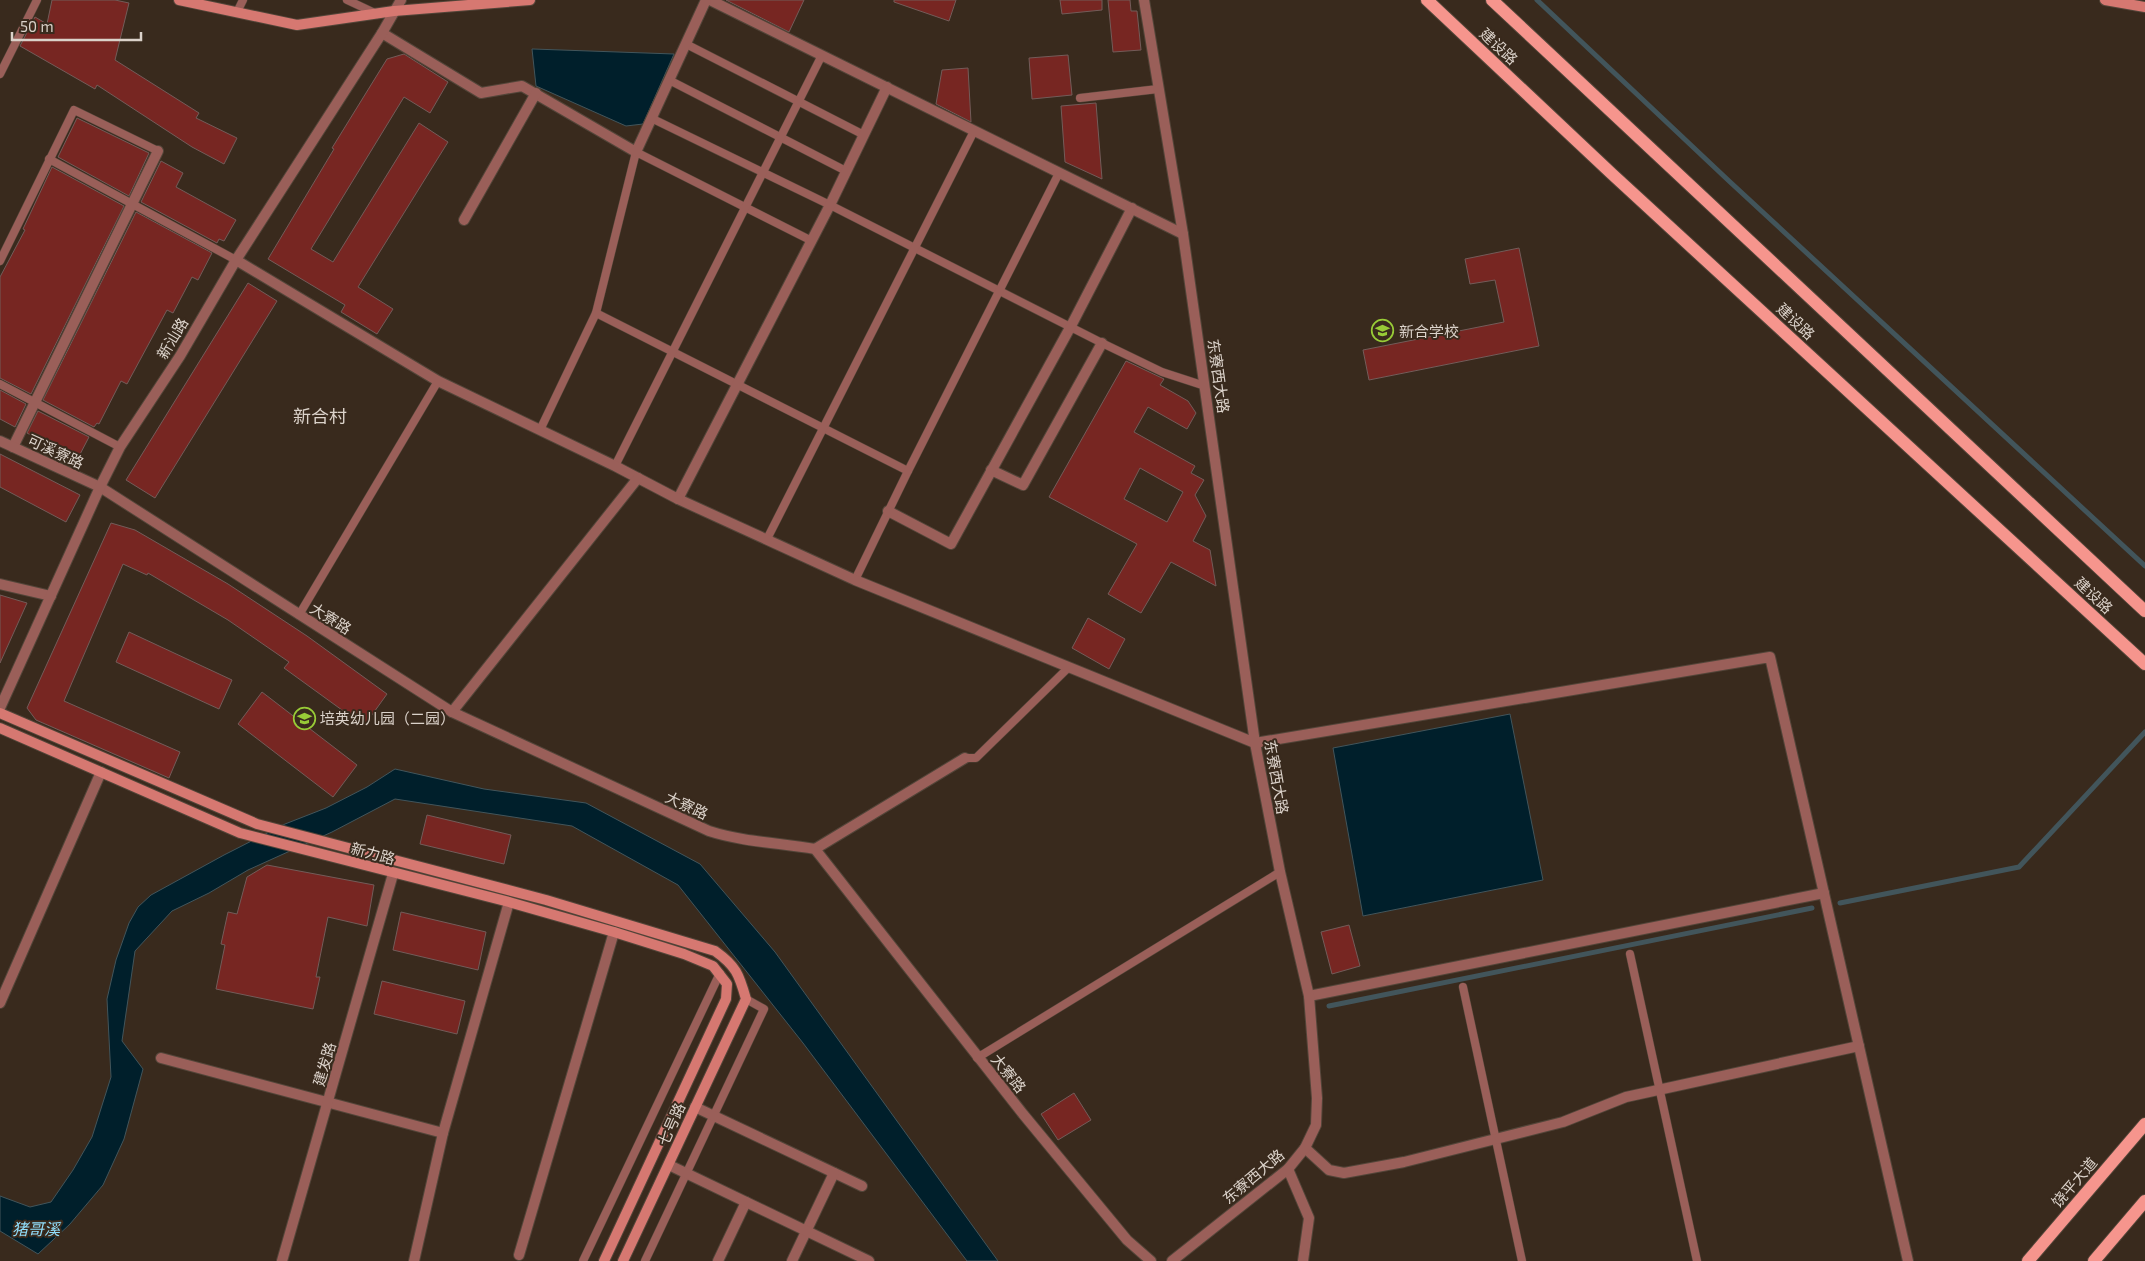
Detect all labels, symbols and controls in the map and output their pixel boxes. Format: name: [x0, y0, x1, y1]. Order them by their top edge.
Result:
scale bar: [12, 10, 141, 42]
text: 50 m: [20, 17, 54, 35]
street label: 建设路: [1476, 24, 1522, 68]
street label: 建设路: [1773, 299, 1819, 343]
street label: 新汕路: [153, 314, 191, 362]
school or university icon: 新合学校: [1371, 319, 1395, 343]
place label: 新合学校: [1399, 322, 1459, 340]
street label: 东寮西大路: [1205, 338, 1233, 414]
district label: 新合村: [293, 405, 347, 427]
street label: 可溪寮路: [25, 430, 87, 472]
street label: 建设路: [2071, 573, 2117, 617]
street label: 大寮路: [307, 598, 355, 638]
school or university icon: 培英幼儿园（二园）: [292, 706, 316, 730]
place label: 培英幼儿园（二园）: [320, 709, 455, 727]
street label: 东寮西大路: [1262, 738, 1292, 816]
street label: 大寮路: [663, 787, 711, 823]
street label: 新力路: [349, 838, 397, 868]
street label: 建发路: [309, 1040, 339, 1088]
street label: 大寮路: [988, 1050, 1030, 1096]
street label: 七号路: [654, 1100, 688, 1148]
street label: 东寮西大路: [1218, 1145, 1288, 1207]
street label: 饶平大道: [2048, 1153, 2100, 1211]
water label: 猪哥溪: [12, 1219, 62, 1238]

